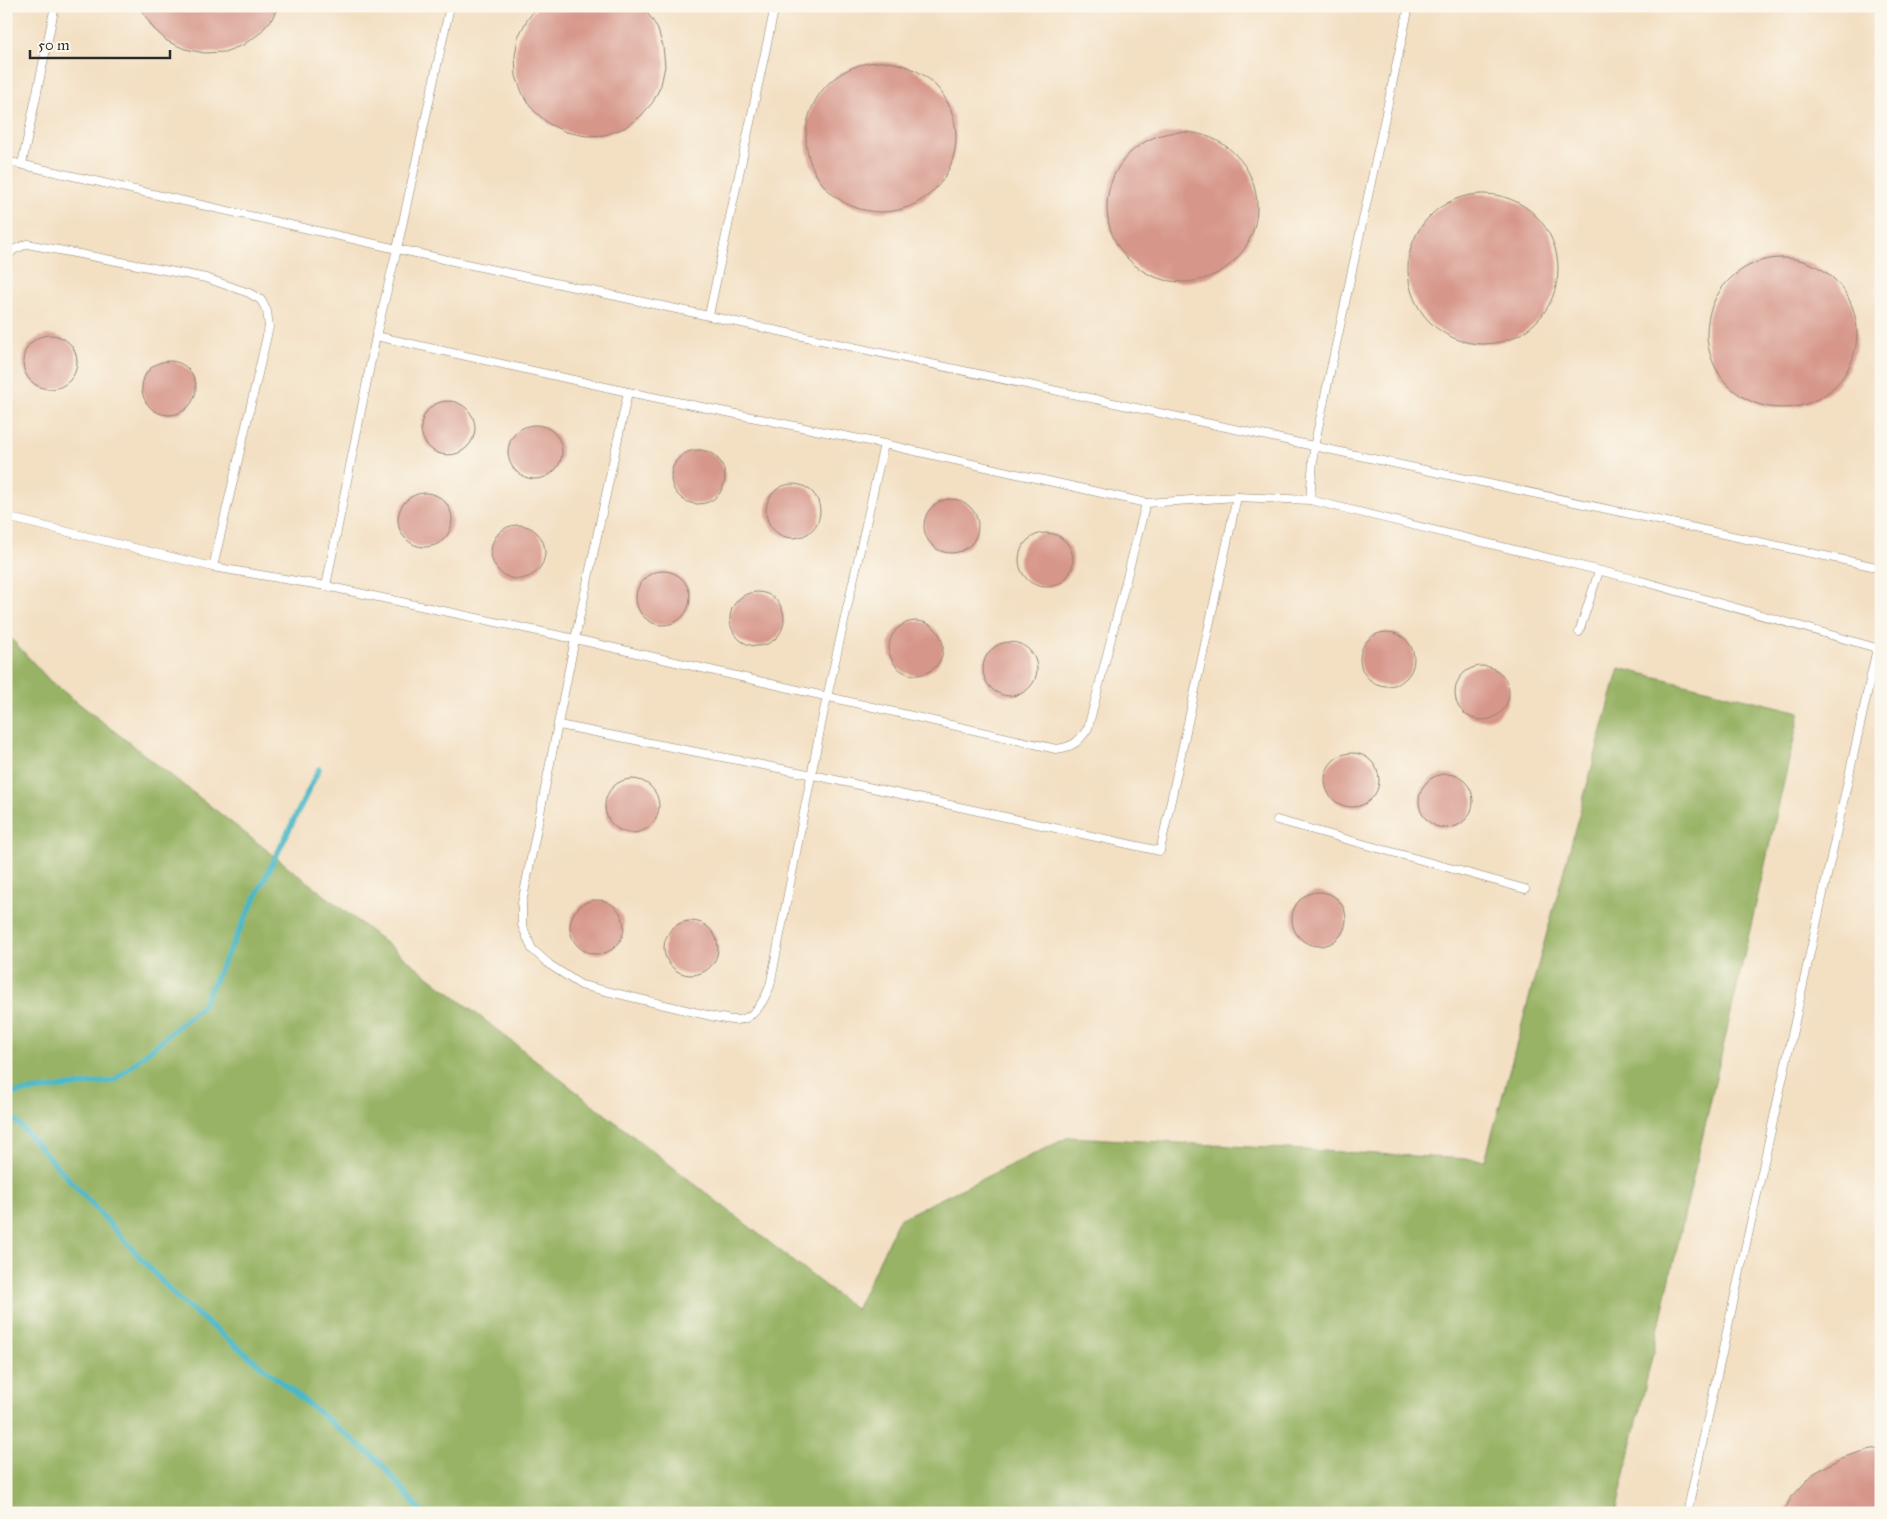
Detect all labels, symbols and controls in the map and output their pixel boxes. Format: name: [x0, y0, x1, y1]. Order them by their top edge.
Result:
scale bar: [30, 28, 170, 60]
text: 50 m: [38, 36, 70, 54]

